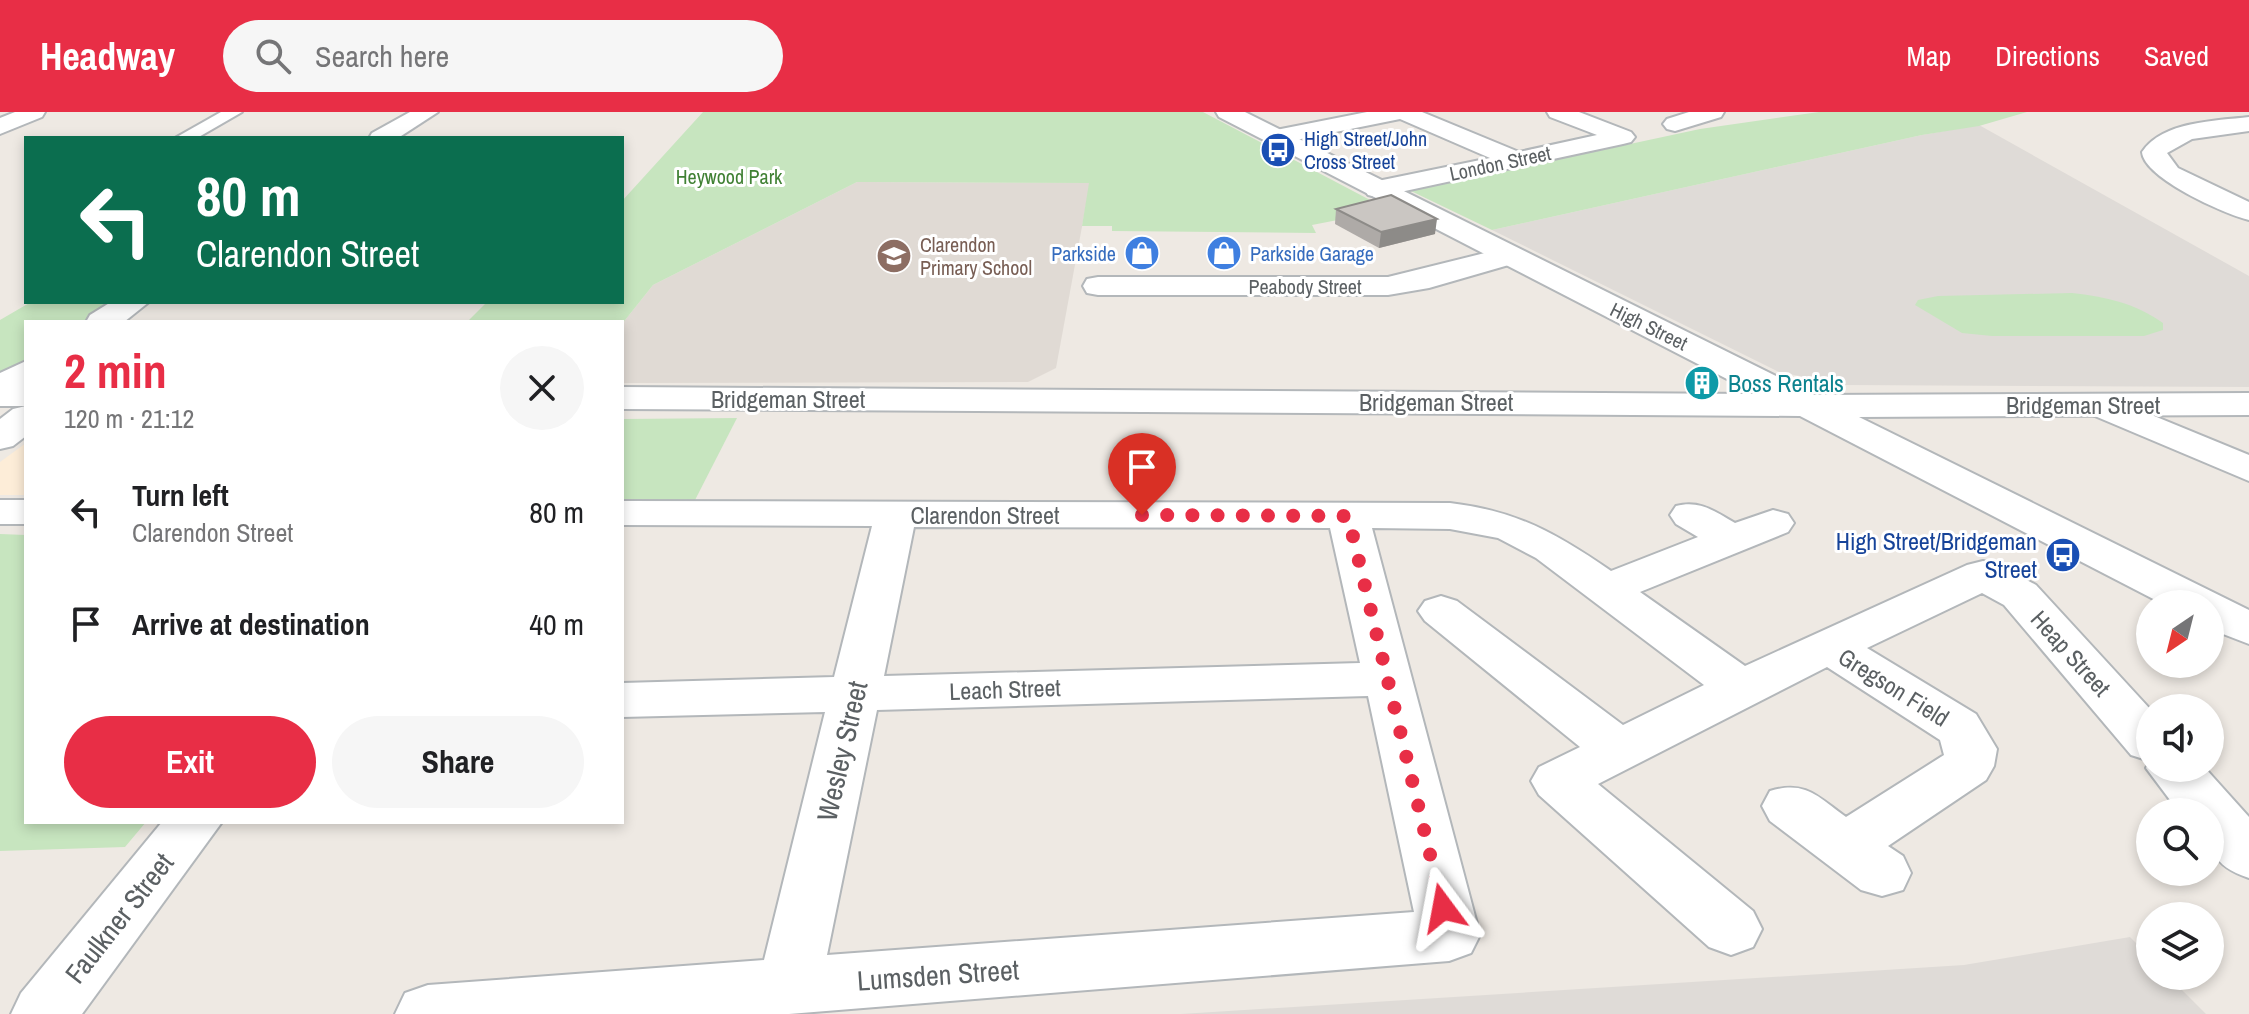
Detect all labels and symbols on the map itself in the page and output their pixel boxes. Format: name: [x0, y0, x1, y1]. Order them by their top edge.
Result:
place label: High Street/John Cross Street: [1304, 125, 1427, 175]
bus stop icon: High Street/John Cross Street: [1259, 131, 1297, 169]
street label: London Street: [1447, 139, 1554, 187]
park label: Heywood Park: [676, 163, 783, 190]
place label: Clarendon Primary School: [920, 231, 1032, 281]
shop icon: Parkside: [1123, 234, 1161, 272]
shop icon: Parkside Garage: [1205, 234, 1243, 272]
school or university icon: Clarendon Primary School: [875, 237, 913, 275]
place label: Parkside: [1051, 240, 1116, 267]
place label: Parkside Garage: [1250, 240, 1374, 267]
street label: Peabody Street: [1248, 273, 1362, 300]
street label: High Street: [1606, 296, 1693, 357]
building icon: Boss Rentals: [1683, 364, 1721, 402]
place label: Boss Rentals: [1728, 367, 1844, 399]
street label: Bridgeman Street: [711, 383, 866, 415]
street label: Bridgeman Street: [1359, 386, 1514, 418]
street label: Bridgeman Street: [2006, 389, 2161, 421]
pin: [1108, 433, 1176, 515]
street label: Clarendon Street: [911, 499, 1060, 531]
place label: High Street/Bridgeman Street: [1836, 525, 2038, 585]
bus stop icon: High Street/Bridgeman Street: [2044, 536, 2082, 574]
north arrow: [2136, 590, 2224, 678]
street label: Heap Street: [2024, 603, 2118, 703]
street label: Gregson Field: [1833, 640, 1955, 734]
street label: Leach Street: [949, 671, 1062, 707]
street label: Wesley Street: [807, 677, 877, 825]
street label: Faulkner Street: [56, 845, 182, 991]
position arrow: [1401, 866, 1485, 950]
street label: Lumsden Street: [856, 950, 1020, 1000]

